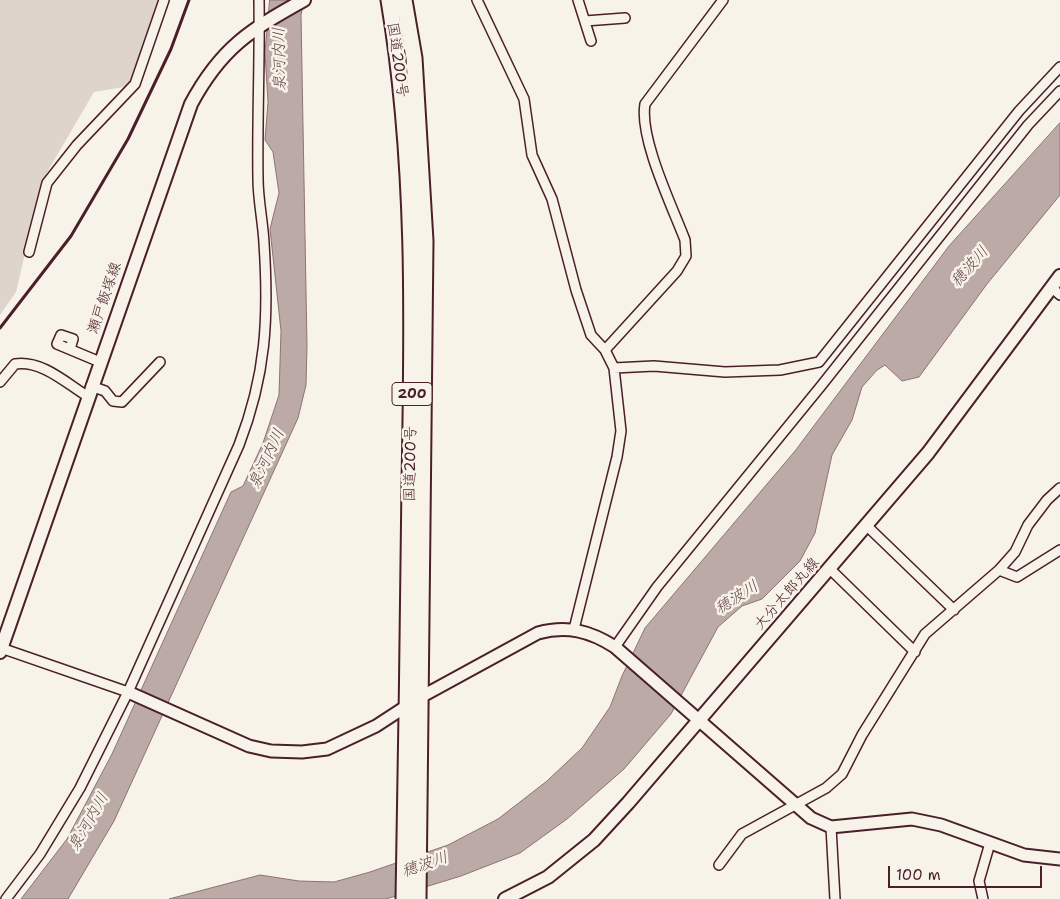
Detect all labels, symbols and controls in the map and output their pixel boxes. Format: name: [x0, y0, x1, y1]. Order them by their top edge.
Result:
street label: 国道200号: [383, 21, 411, 99]
water label: 泉河内川: [270, 27, 290, 91]
water label: 穂波川: [947, 243, 993, 291]
street label: 瀬戸飯塚線: [84, 260, 126, 336]
road number: 200: [392, 382, 432, 406]
water label: 泉河内川: [245, 426, 289, 492]
street label: 国道200号: [401, 426, 421, 502]
street label: 大分太郎丸線: [751, 554, 823, 634]
water label: 穂波川: [712, 577, 762, 619]
water label: 泉河内川: [65, 789, 113, 855]
water label: 穂波川: [399, 848, 451, 882]
scale bar: [890, 856, 1044, 888]
text: 100 m: [896, 865, 941, 885]

